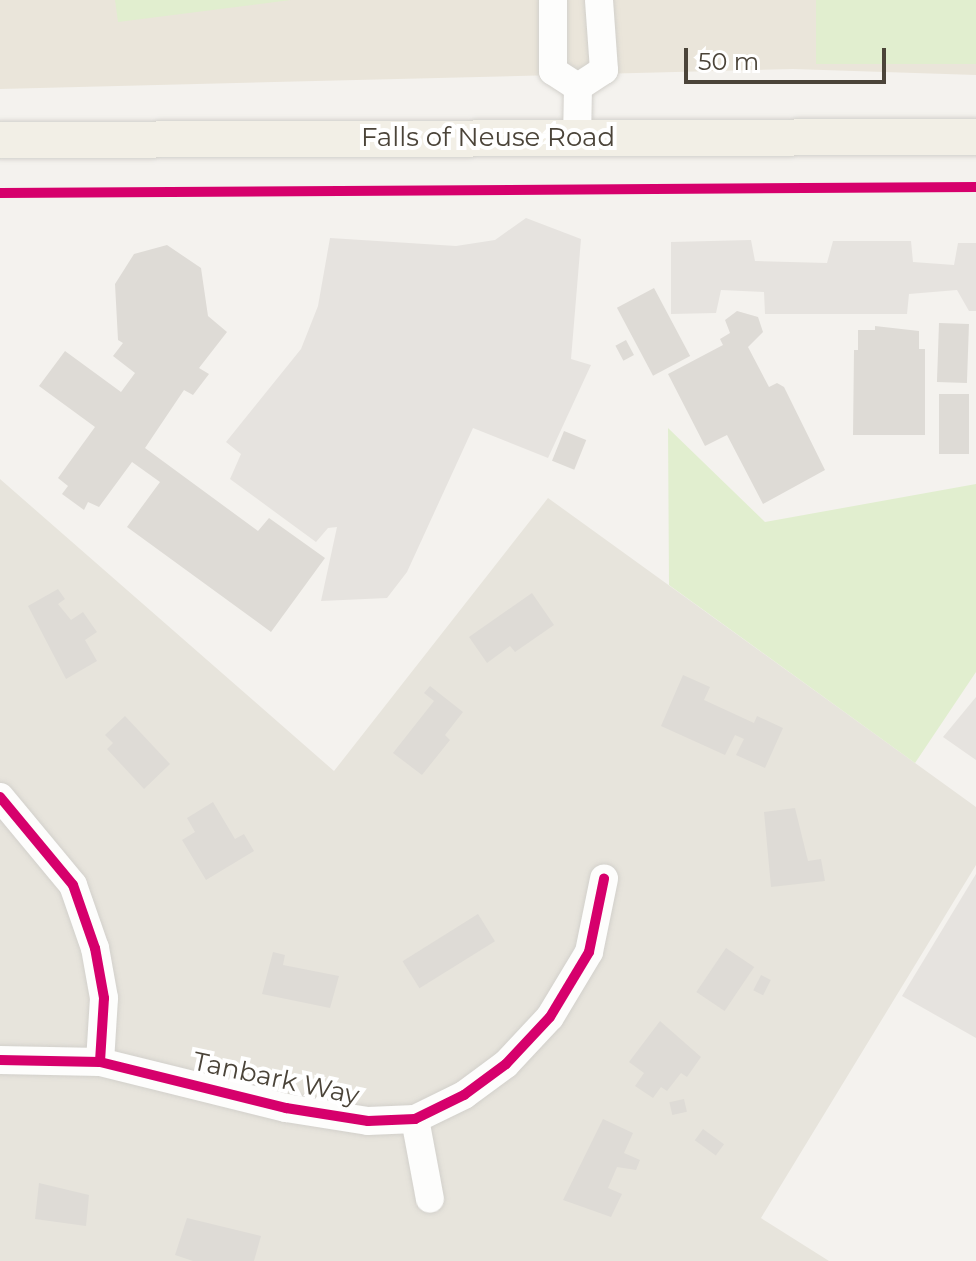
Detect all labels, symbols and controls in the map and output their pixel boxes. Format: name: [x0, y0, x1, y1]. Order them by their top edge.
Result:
scale bar: [688, 32, 890, 82]
text: 50 m: [698, 47, 759, 76]
street label: Falls of Neuse Road: [361, 122, 615, 154]
street label: Tanbark Way: [190, 1046, 362, 1112]

